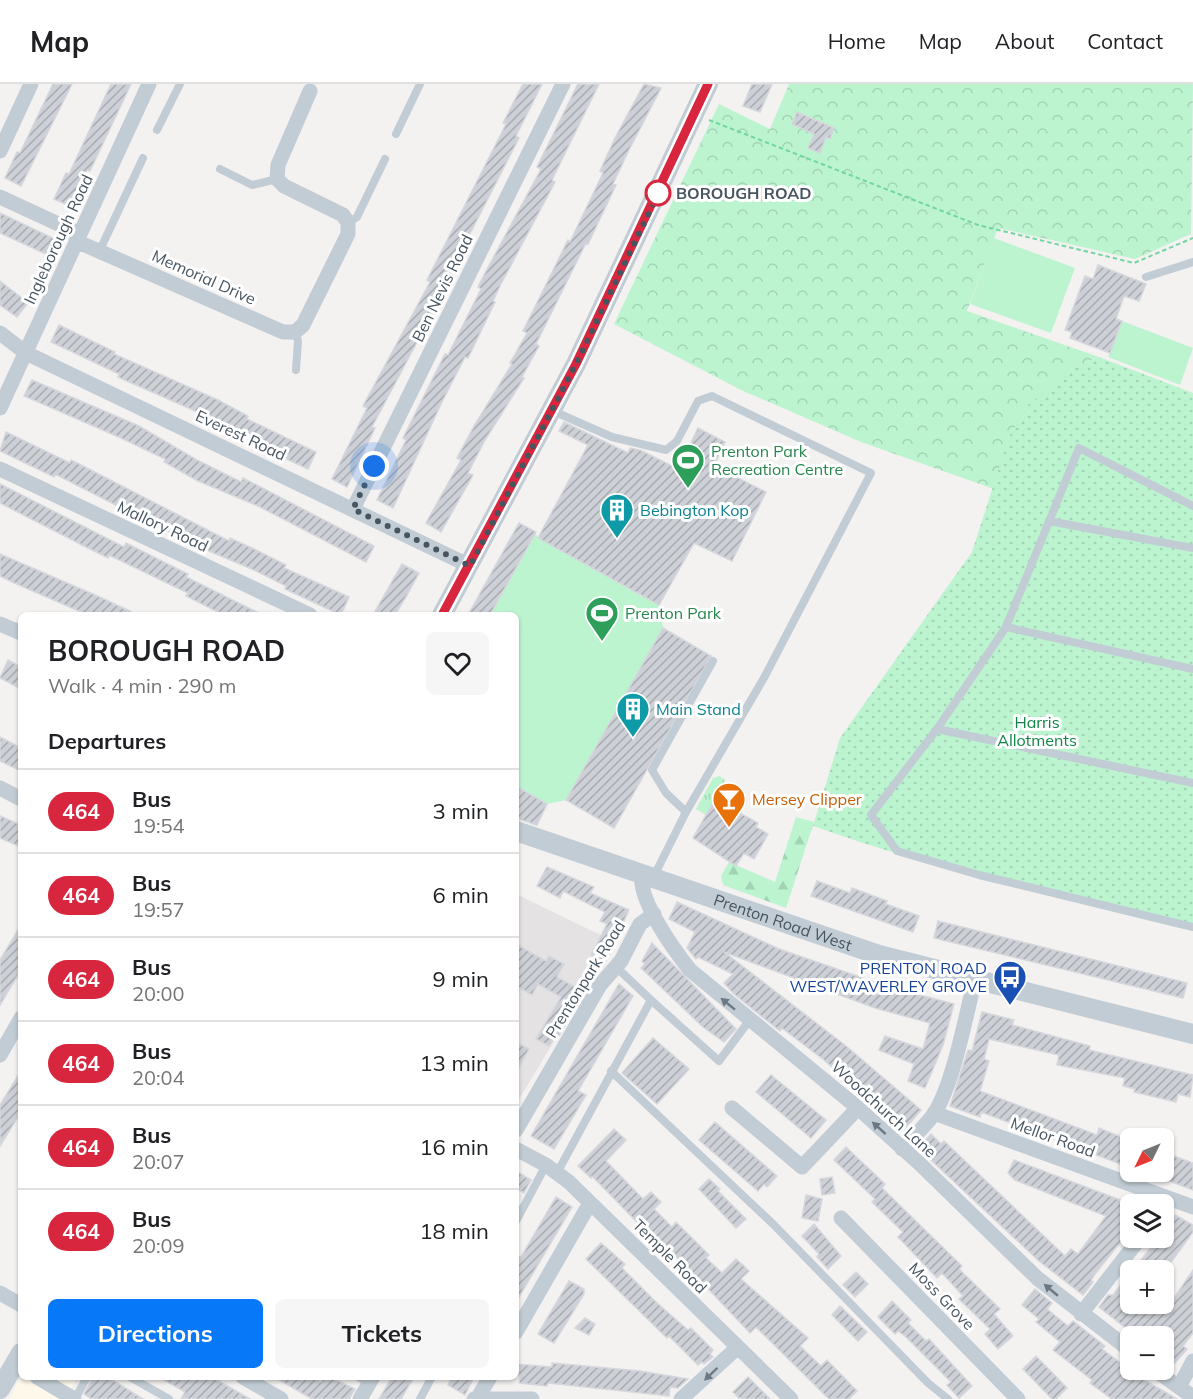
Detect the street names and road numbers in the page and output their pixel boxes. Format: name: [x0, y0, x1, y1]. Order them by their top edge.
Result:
street label: Ingleborough Road: [19, 171, 97, 307]
street label: Ben Nevis Road: [407, 231, 477, 345]
street label: Memorial Drive: [149, 245, 259, 309]
street label: Everest Road: [193, 405, 289, 465]
street label: Mallory Road: [114, 496, 212, 556]
street label: Prenton Road West: [711, 889, 855, 955]
street label: Prentonpark Road: [541, 917, 629, 1041]
street label: Woodchurch Lane: [827, 1056, 941, 1162]
street label: Mellor Road: [1008, 1112, 1098, 1162]
street label: Temple Road: [629, 1215, 711, 1297]
street label: Moss Grove: [905, 1258, 979, 1334]

